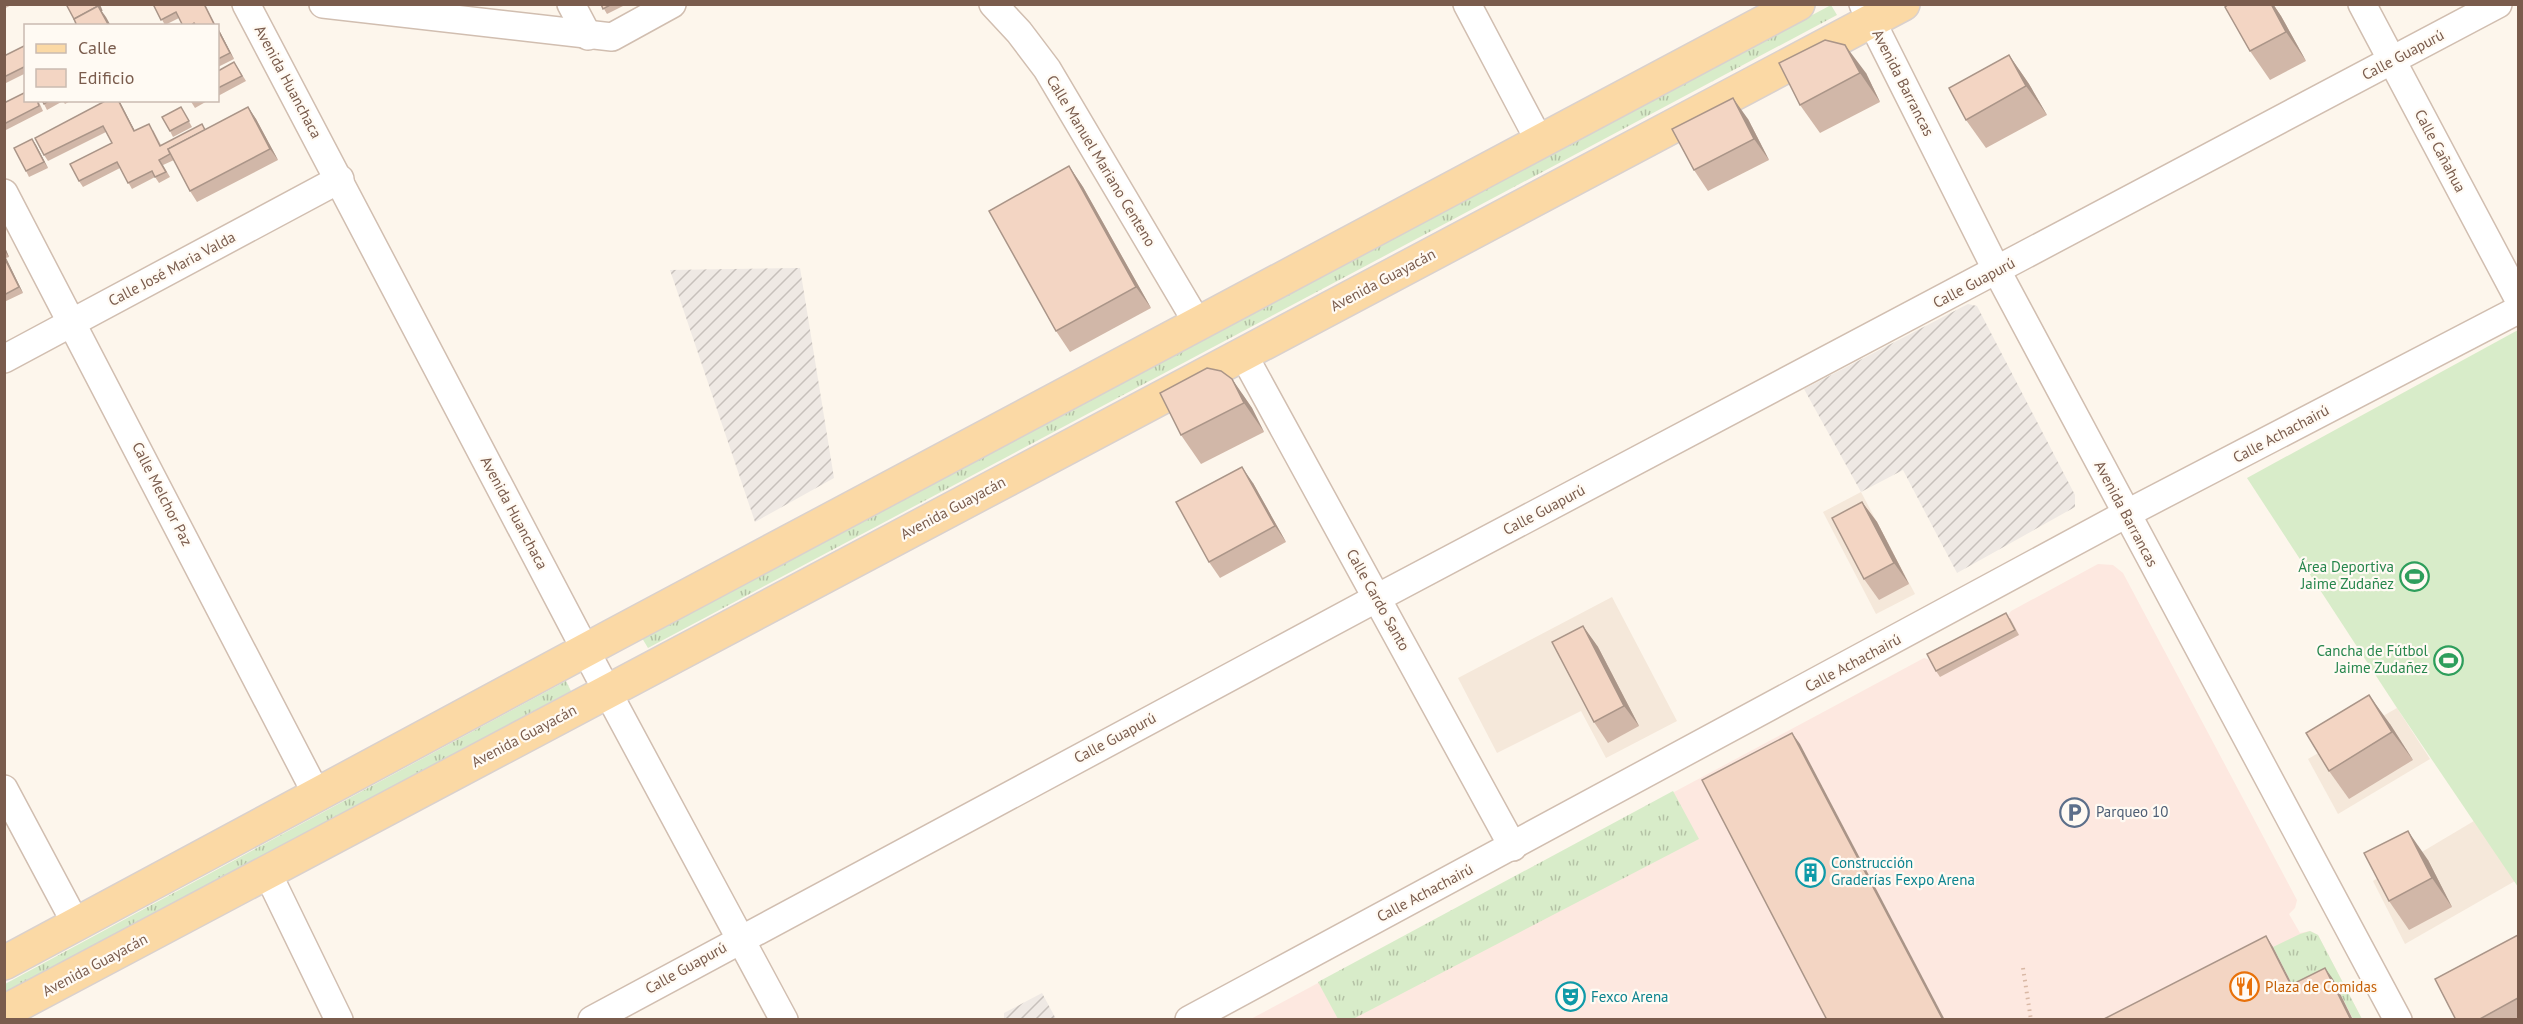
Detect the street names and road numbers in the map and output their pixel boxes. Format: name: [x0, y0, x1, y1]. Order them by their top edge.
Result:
street label: Avenida Huanchaca: [251, 22, 326, 141]
street label: Calle Guapurú: [2358, 25, 2447, 84]
street label: Avenida Barrancas: [1868, 26, 1939, 139]
street label: Calle Manuel Mariano Centeno: [1043, 72, 1160, 250]
street label: Calle Cañahua: [2411, 106, 2470, 196]
street label: Calle José Maria Valda: [105, 227, 238, 310]
street label: Avenida Guayacán: [1327, 244, 1439, 315]
street label: Calle Guapurú: [1929, 253, 2018, 312]
street label: Calle Achachairú: [2229, 400, 2332, 467]
street label: Calle Melchor Paz: [128, 439, 197, 549]
street label: Avenida Huanchaca: [477, 453, 552, 572]
street label: Avenida Barrancas: [2091, 458, 2162, 570]
street label: Avenida Guayacán: [897, 472, 1009, 543]
street label: Calle Guapurú: [1499, 480, 1588, 539]
street label: Calle Cardo Santo: [1343, 545, 1414, 654]
street label: Calle Achachairú: [1801, 629, 1904, 696]
street label: Avenida Guayacán: [468, 700, 580, 771]
street label: Calle Guapurú: [1070, 708, 1159, 767]
street label: Calle Achachairú: [1373, 859, 1476, 926]
street label: Avenida Guayacán: [39, 929, 151, 1000]
street label: Calle Guapurú: [642, 937, 730, 998]

